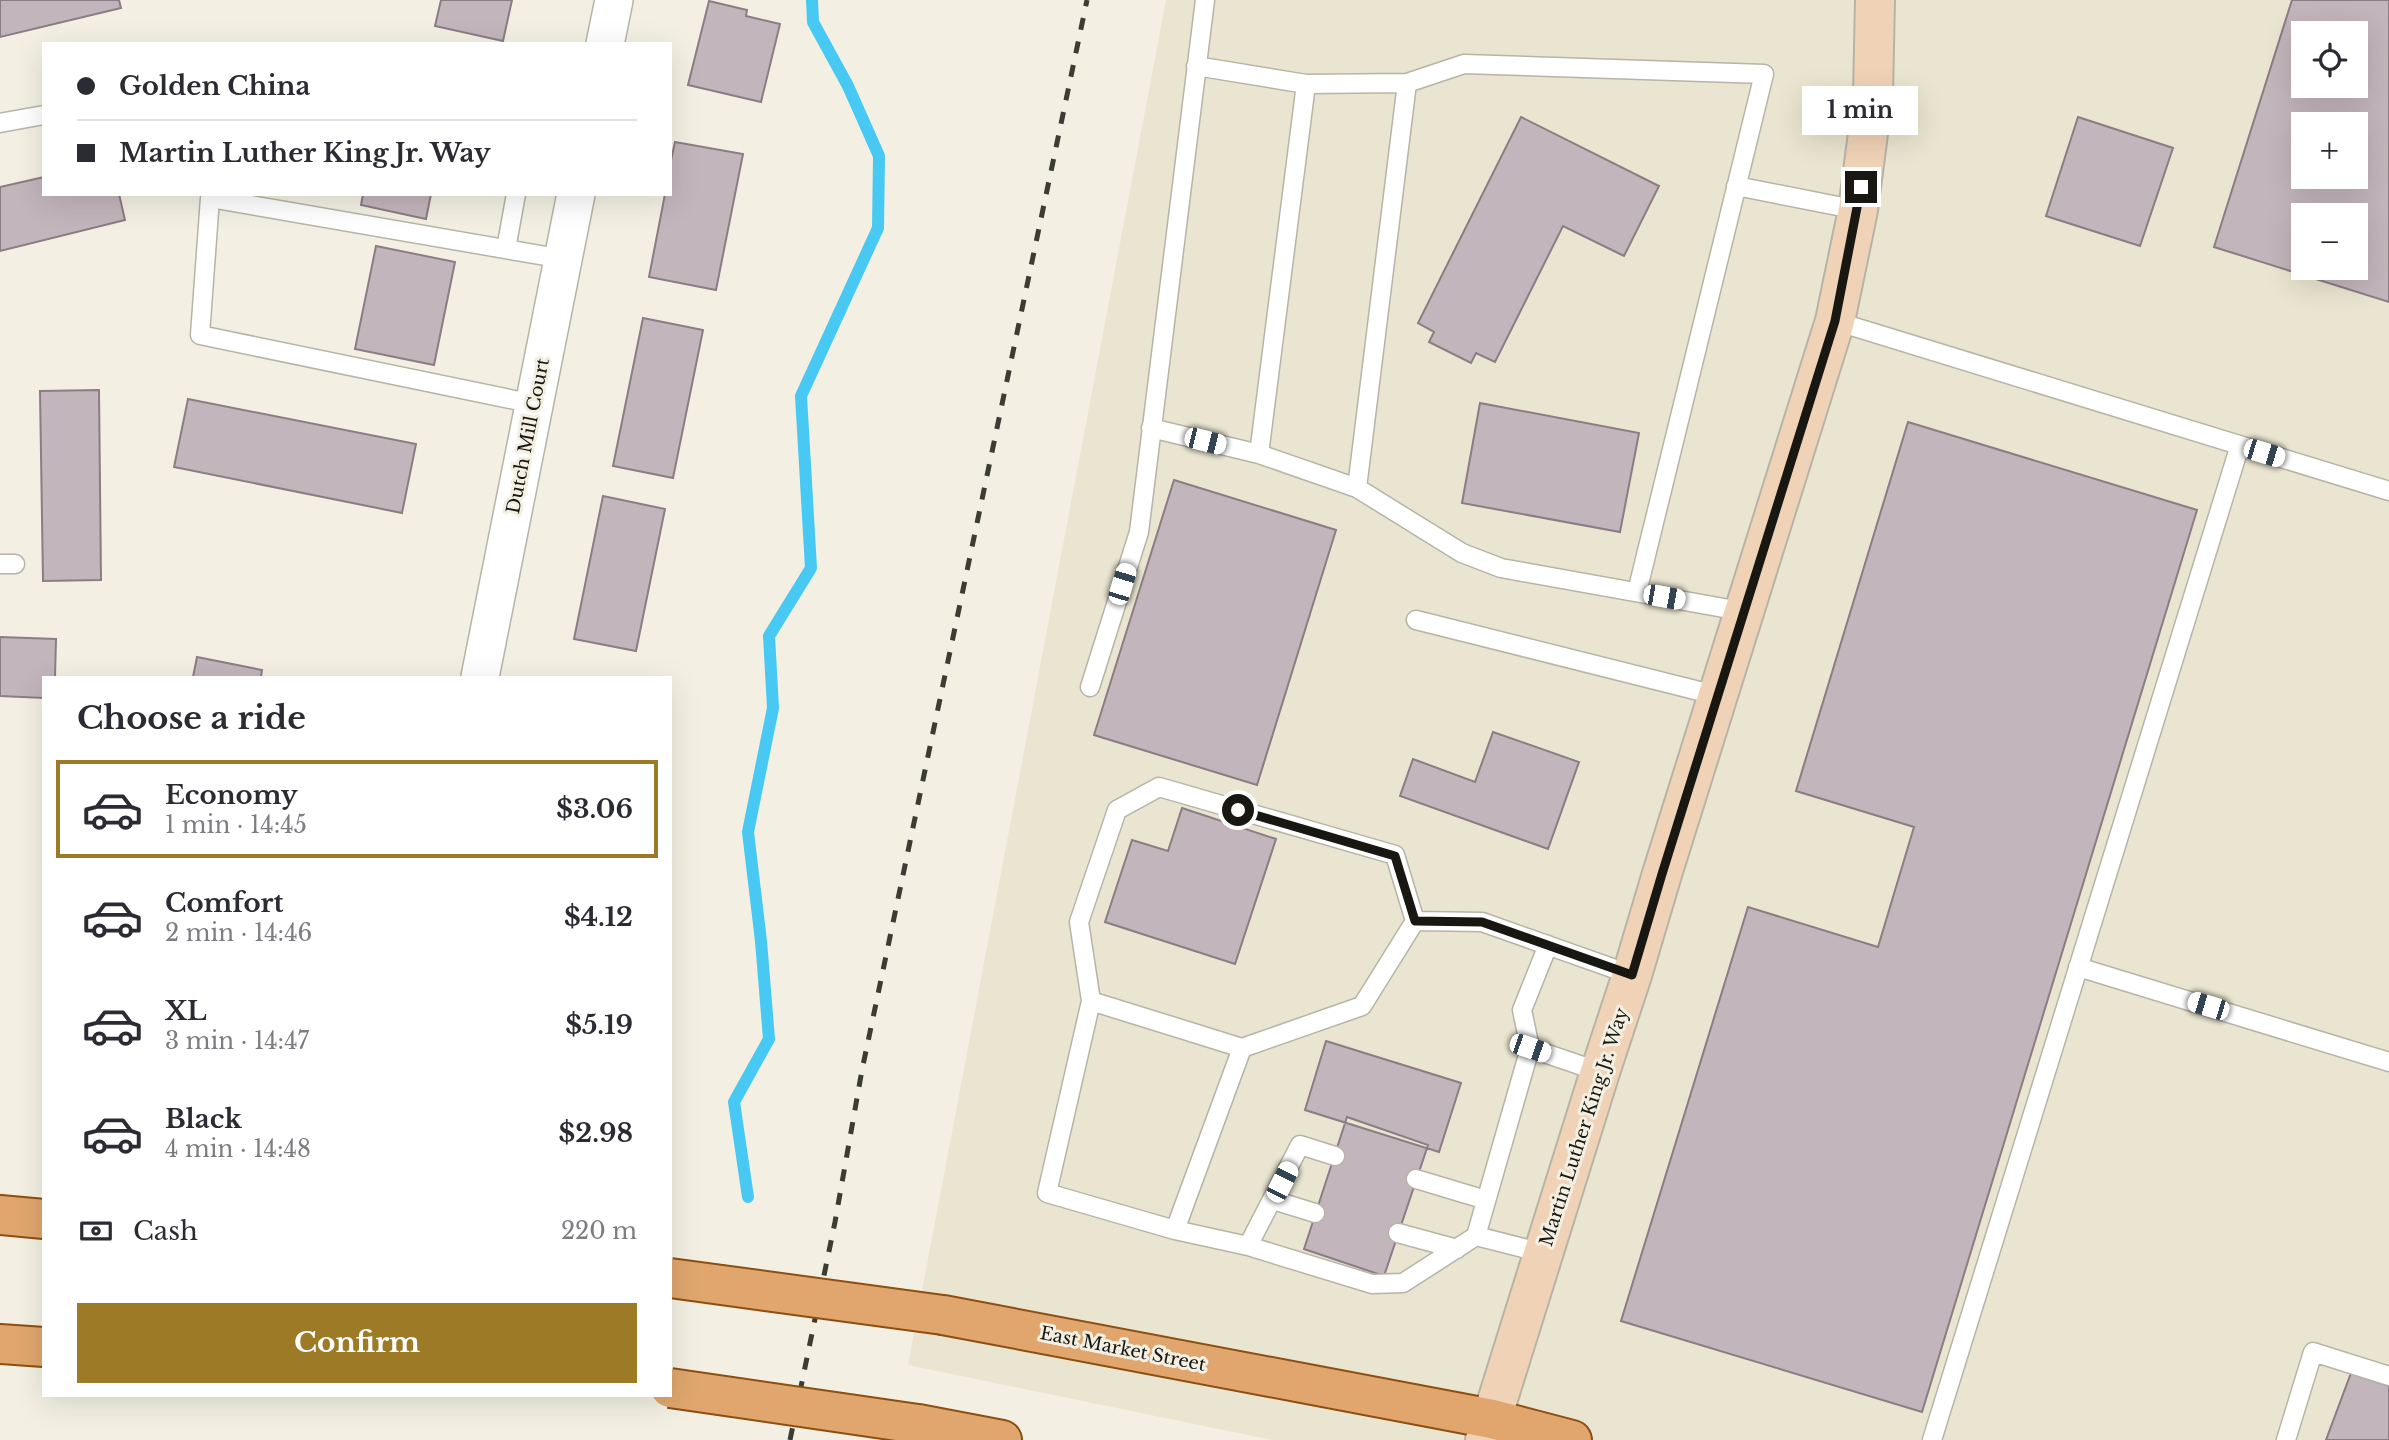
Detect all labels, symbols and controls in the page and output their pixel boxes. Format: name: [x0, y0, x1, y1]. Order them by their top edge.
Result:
map controls: [2291, 21, 2368, 280]
button: locate: [2291, 21, 2368, 98]
text: Golden China: [119, 70, 310, 102]
callout: 1 min: [1803, 86, 1919, 134]
text: 1 min: [1827, 96, 1893, 124]
button: +: [2291, 112, 2368, 189]
text: Martin Luther King Jr. Way: [119, 137, 491, 169]
route end: [1845, 171, 1877, 203]
button: −: [2291, 203, 2368, 280]
street label: Dutch Mill Court: [502, 356, 554, 516]
car: [1183, 426, 1228, 456]
car: [2241, 437, 2288, 469]
car: [1106, 561, 1139, 607]
car: [1642, 583, 1687, 611]
text: Choose a ride: [77, 698, 306, 738]
icon: car: [81, 778, 144, 841]
text: Economy: [165, 779, 298, 811]
text: $3.06: [556, 793, 633, 825]
route start: [1222, 794, 1254, 826]
text: 1 min · 14:45: [165, 811, 307, 839]
icon: car: [81, 886, 144, 949]
text: Comfort: [165, 887, 283, 919]
text: $4.12: [564, 901, 633, 933]
text: 2 min · 14:46: [165, 919, 312, 947]
car: [2185, 990, 2232, 1022]
icon: car: [81, 994, 144, 1057]
text: XL: [165, 995, 207, 1027]
street label: Martin Luther King Jr. Way: [1535, 1005, 1633, 1249]
text: $5.19: [565, 1009, 633, 1041]
text: 3 min · 14:47: [165, 1027, 309, 1055]
car: [1507, 1031, 1554, 1065]
icon: car: [81, 1102, 144, 1165]
text: Black: [165, 1103, 242, 1135]
text: $2.98: [559, 1117, 633, 1149]
text: 4 min · 14:48: [165, 1135, 311, 1163]
car: [1264, 1159, 1301, 1205]
icon: cash: [77, 1212, 115, 1250]
text: Cash: [133, 1215, 198, 1247]
text: 220 m: [561, 1217, 637, 1245]
button: Confirm: [77, 1303, 637, 1383]
street label: East Market Street: [1038, 1322, 1208, 1376]

